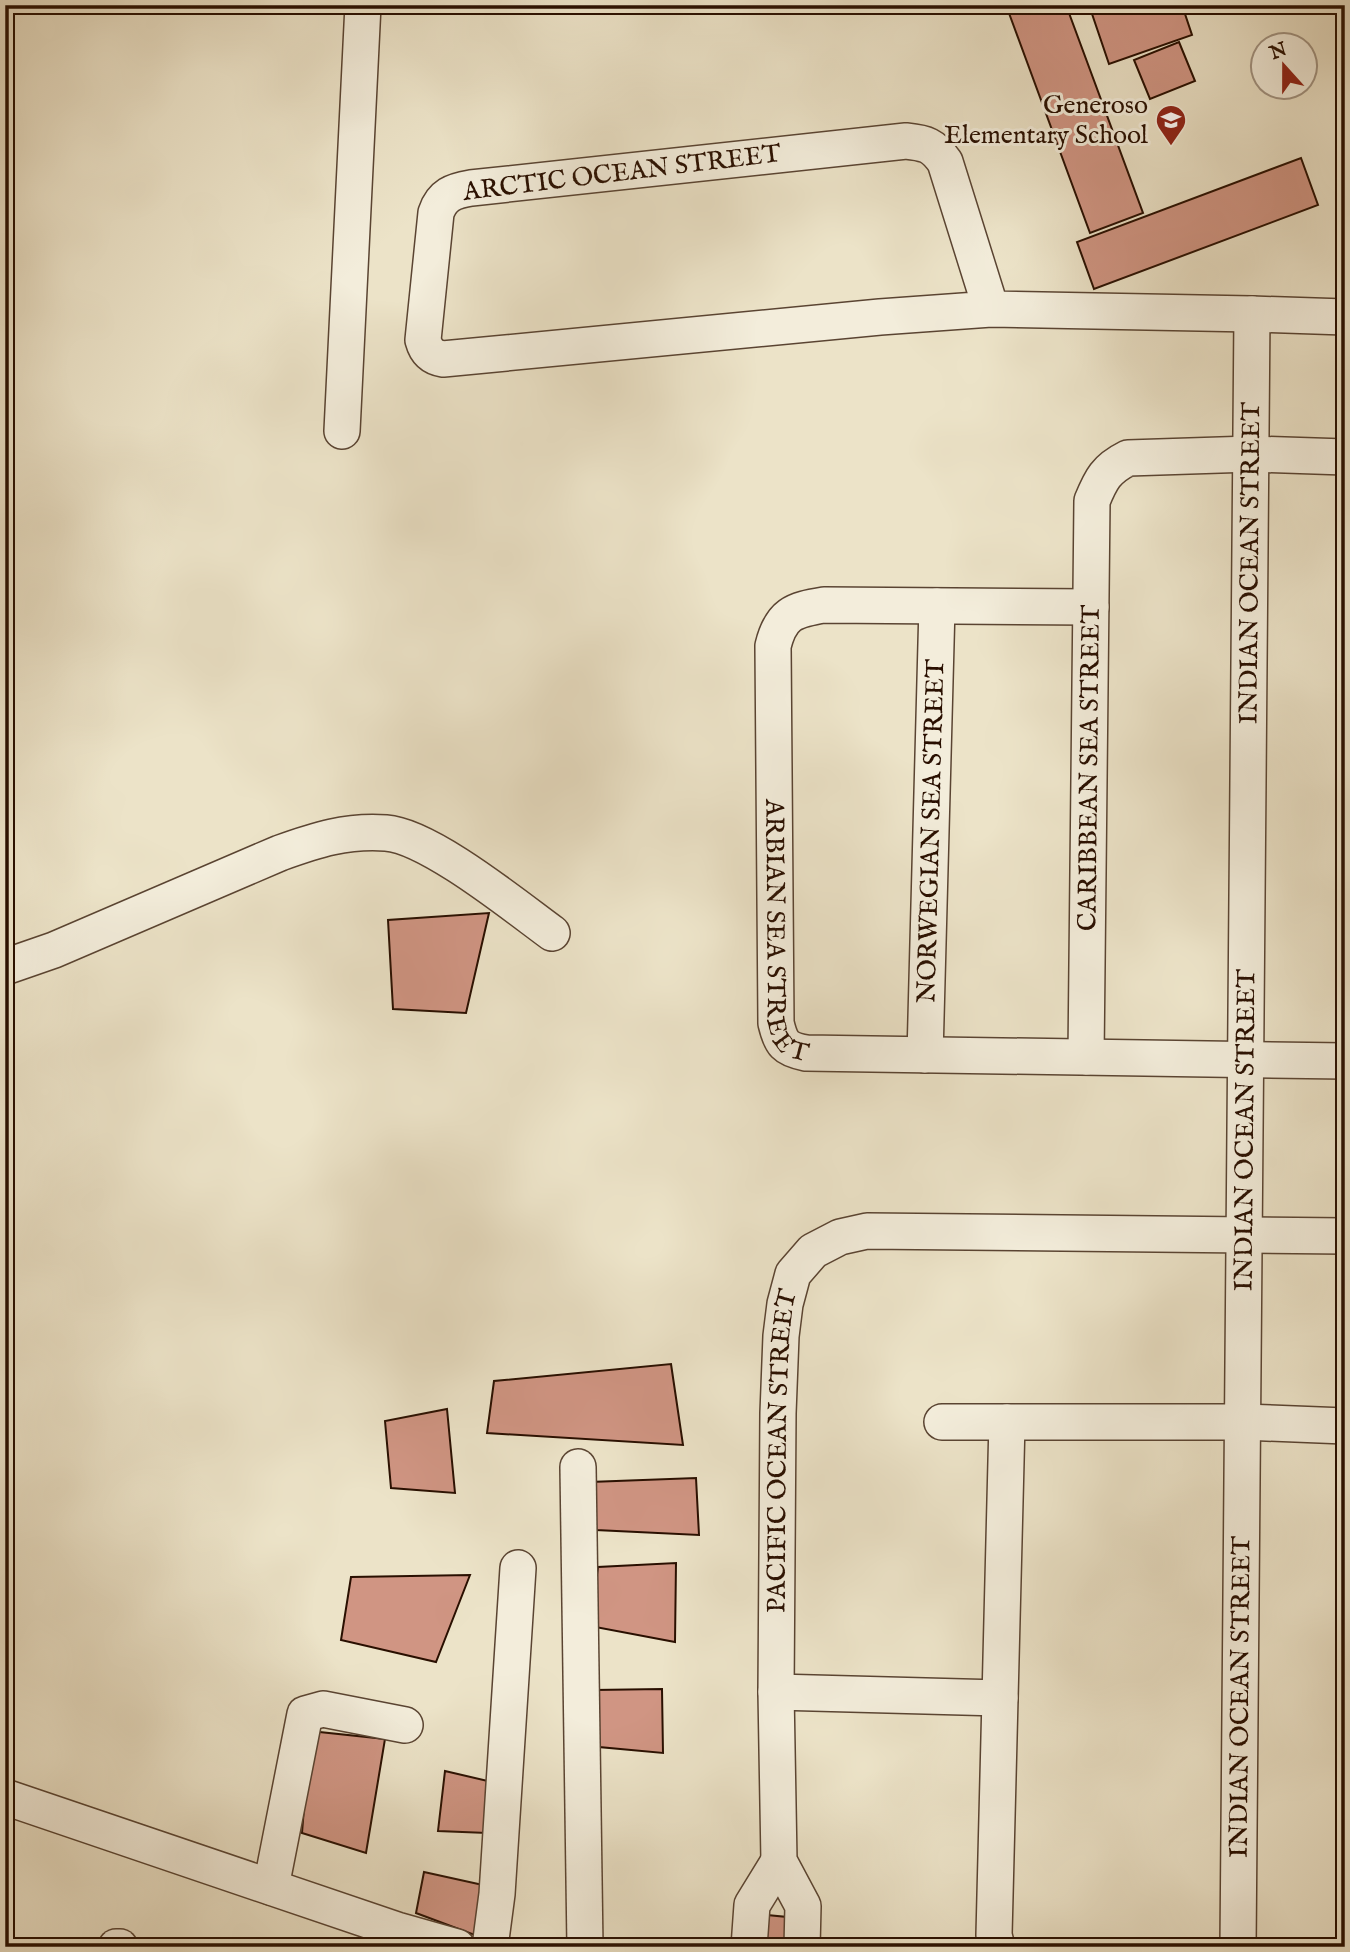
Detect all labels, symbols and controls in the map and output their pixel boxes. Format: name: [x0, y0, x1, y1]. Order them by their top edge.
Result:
north arrow: [1248, 32, 1318, 102]
text: N: [1266, 38, 1291, 67]
place label: Generoso Elementary School: [944, 89, 1149, 152]
school or university icon: Generoso Elementary School: [1154, 103, 1188, 147]
street label: ARCTIC OCEAN STREET: [460, 137, 783, 209]
street label: INDIAN OCEAN STREET: [1232, 402, 1268, 724]
street label: CARIBBEAN SEA STREET: [1071, 605, 1107, 931]
street label: NORWEGIAN SEA STREET: [910, 659, 952, 1004]
street label: ARBIAN SEA STREET: [758, 798, 812, 1070]
street label: INDIAN OCEAN STREET: [1227, 969, 1263, 1291]
street label: PACIFIC OCEAN STREET: [760, 1286, 805, 1613]
street label: INDIAN OCEAN STREET: [1222, 1536, 1258, 1858]

